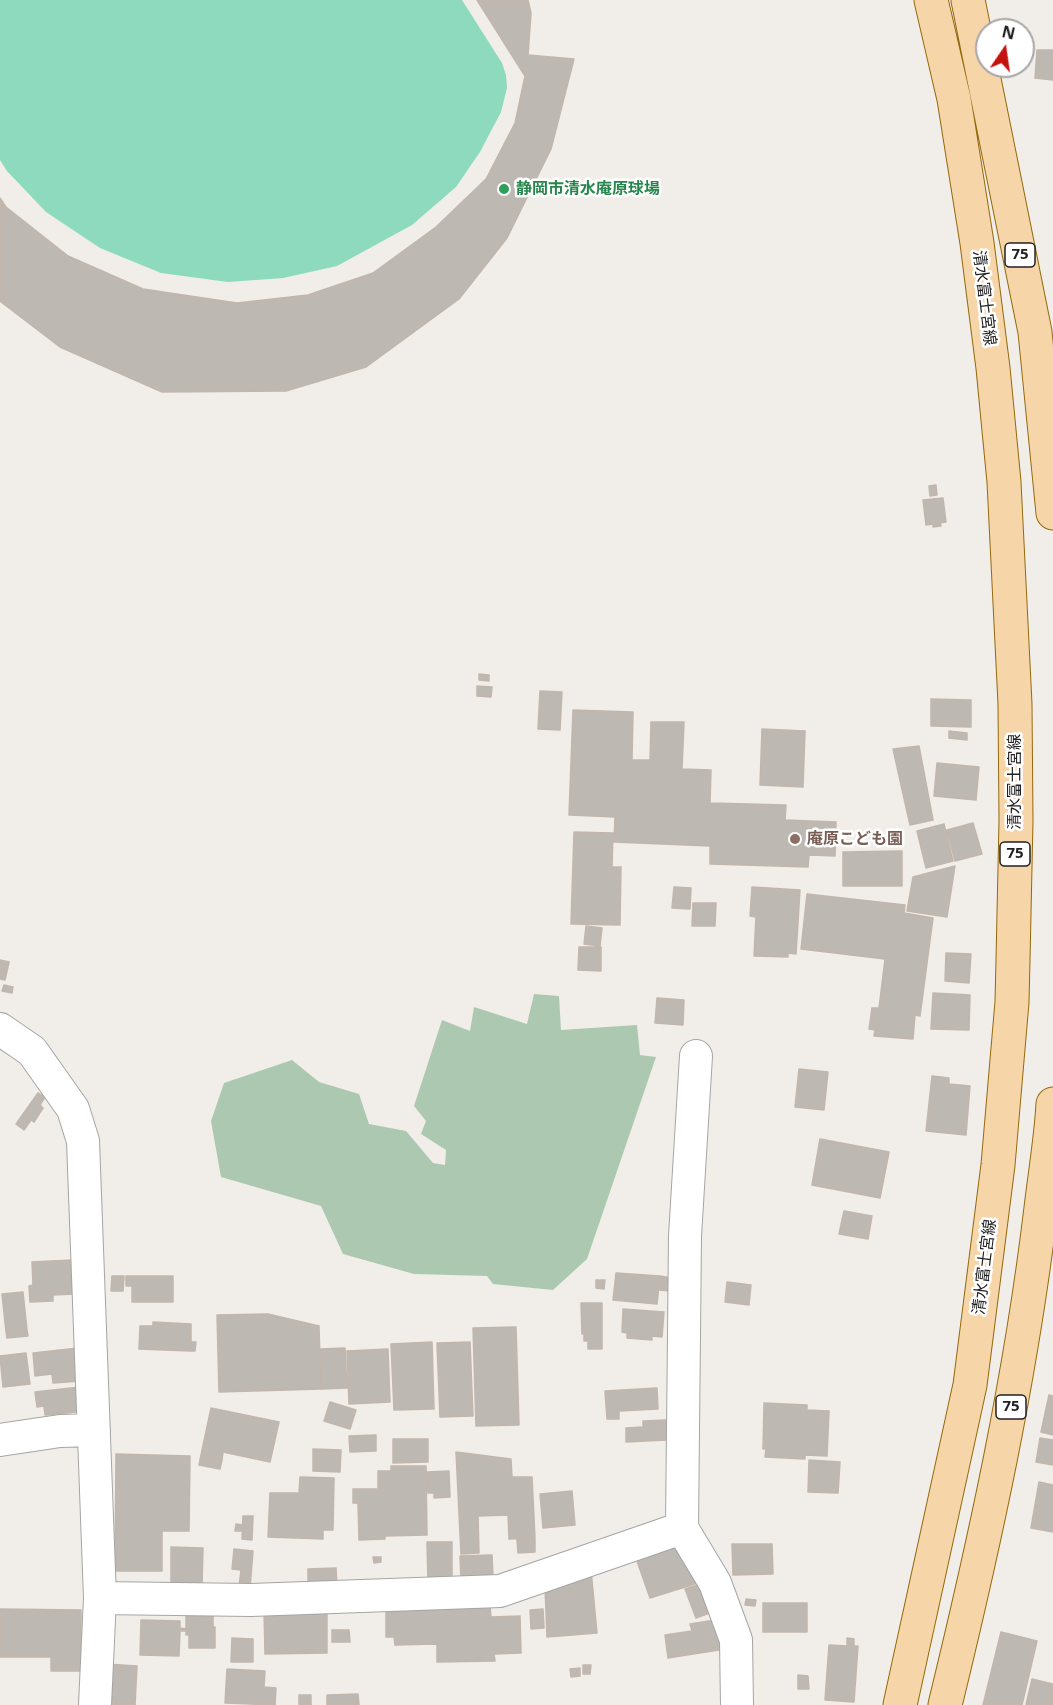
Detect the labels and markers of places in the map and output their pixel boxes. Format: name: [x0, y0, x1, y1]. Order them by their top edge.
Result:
place label: 静岡市清水庵原球場: [516, 179, 660, 199]
marker: 静岡市清水庵原球場: [497, 182, 511, 196]
place label: 庵原こども園: [807, 829, 903, 849]
marker: 庵原こども園: [788, 832, 802, 846]

